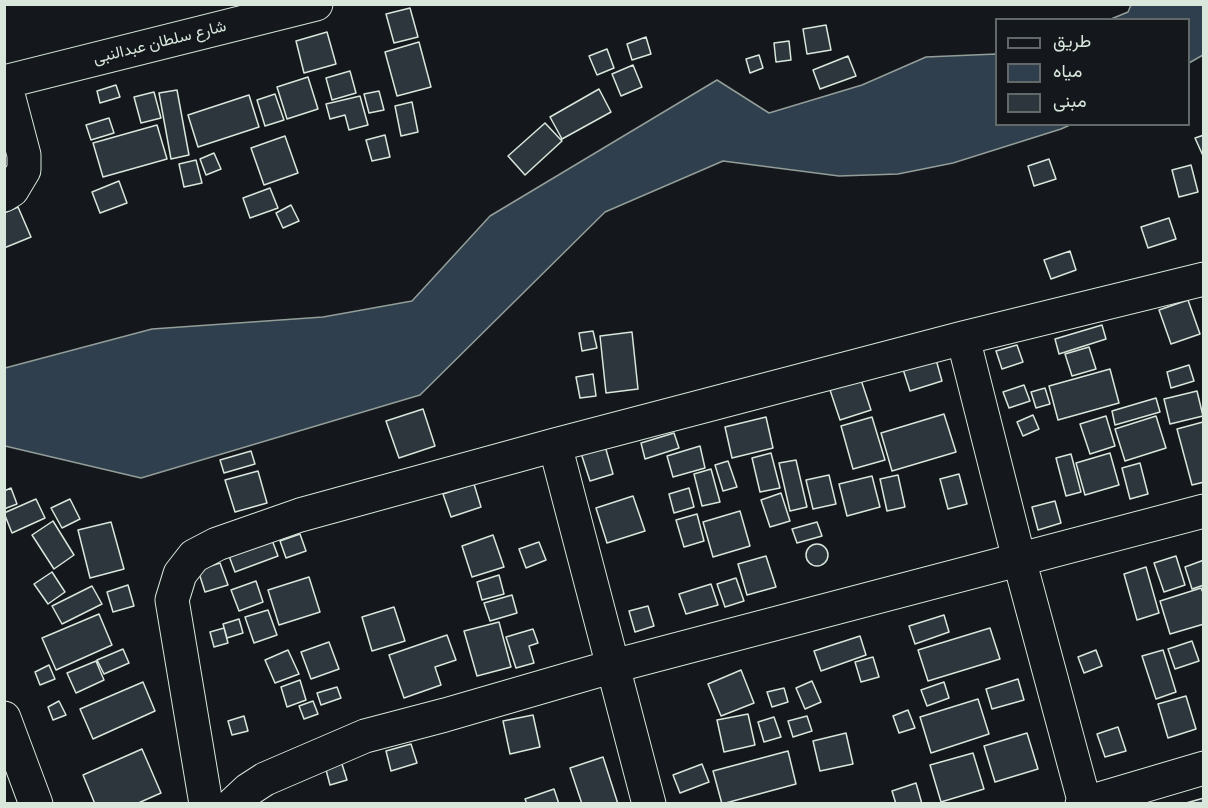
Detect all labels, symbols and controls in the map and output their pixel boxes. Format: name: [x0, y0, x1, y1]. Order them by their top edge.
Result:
street label: شارع سلطان عبدالنبى: [91, 18, 229, 70]
legend: [995, 18, 1190, 126]
text: طريق: [1053, 31, 1091, 54]
text: مياه: [1053, 61, 1082, 84]
text: مبنى: [1053, 91, 1087, 114]

